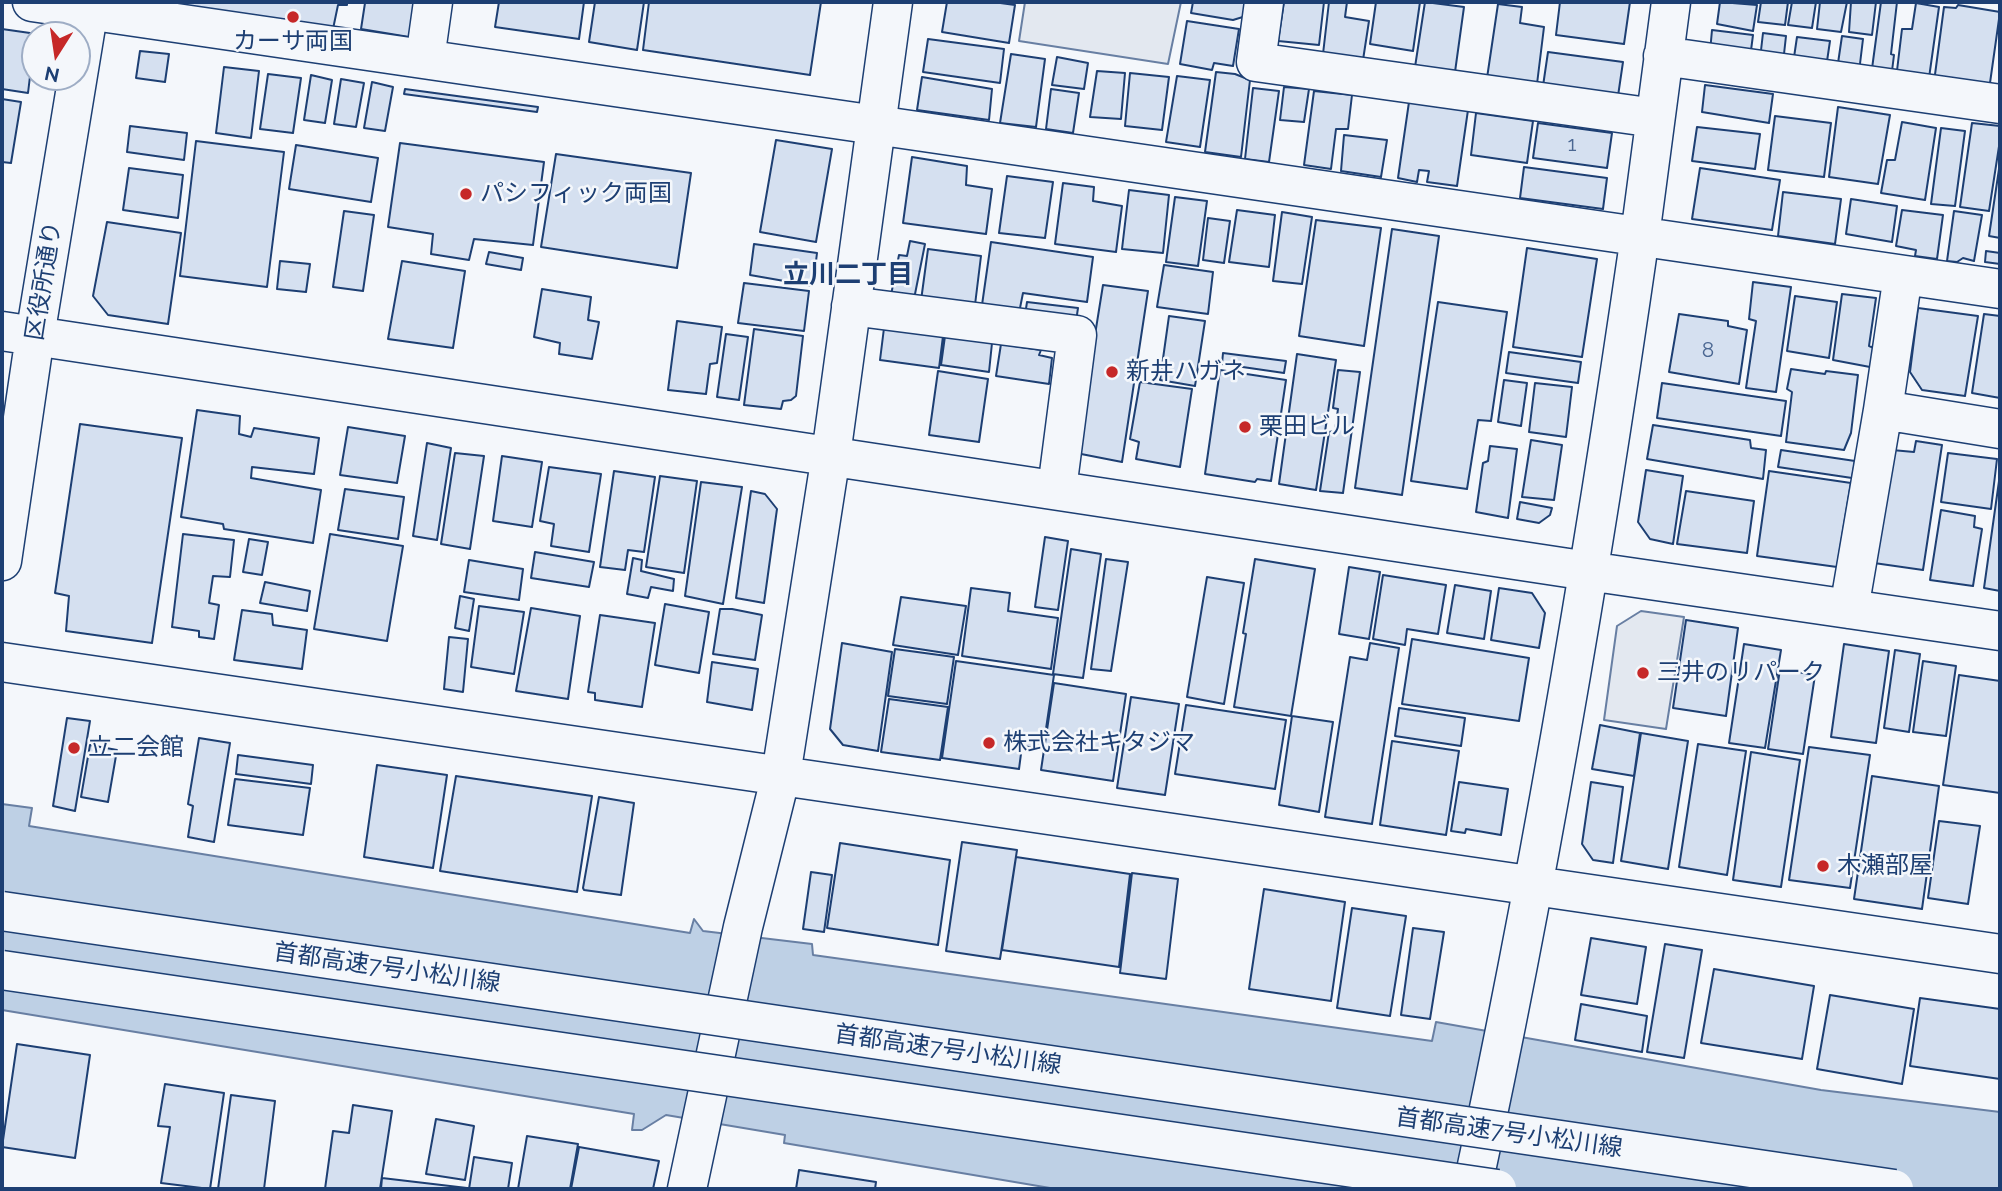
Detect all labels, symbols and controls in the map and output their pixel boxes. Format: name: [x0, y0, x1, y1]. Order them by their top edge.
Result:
marker: カーサ両国: [285, 9, 301, 25]
north arrow: [21, 21, 91, 91]
place label: カーサ両国: [233, 28, 353, 56]
text: N: [43, 62, 61, 87]
house number: 1: [1568, 132, 1576, 158]
place label: パシフィック両国: [480, 180, 672, 208]
marker: パシフィック両国: [458, 186, 474, 202]
street label: 区役所通り: [20, 219, 68, 343]
district label: 立川二丁目: [783, 259, 913, 291]
house number: 8: [1702, 338, 1714, 364]
place label: 新井ハガネ: [1126, 358, 1246, 386]
marker: 新井ハガネ: [1104, 364, 1120, 380]
place label: 栗田ビル: [1259, 413, 1355, 441]
marker: 栗田ビル: [1237, 419, 1253, 435]
place label: 三井のリパーク: [1657, 659, 1825, 687]
marker: 三井のリパーク: [1635, 665, 1651, 681]
place label: 株式会社キタジマ: [1003, 729, 1195, 757]
place label: 立二会館: [88, 734, 184, 762]
marker: 株式会社キタジマ: [981, 735, 997, 751]
marker: 立二会館: [66, 740, 82, 756]
place label: 木瀬部屋: [1837, 852, 1933, 880]
marker: 木瀬部屋: [1815, 858, 1831, 874]
street label: 首都高速7号小松川線: [272, 938, 502, 998]
street label: 首都高速7号小松川線: [833, 1020, 1063, 1080]
street label: 首都高速7号小松川線: [1394, 1103, 1624, 1163]

